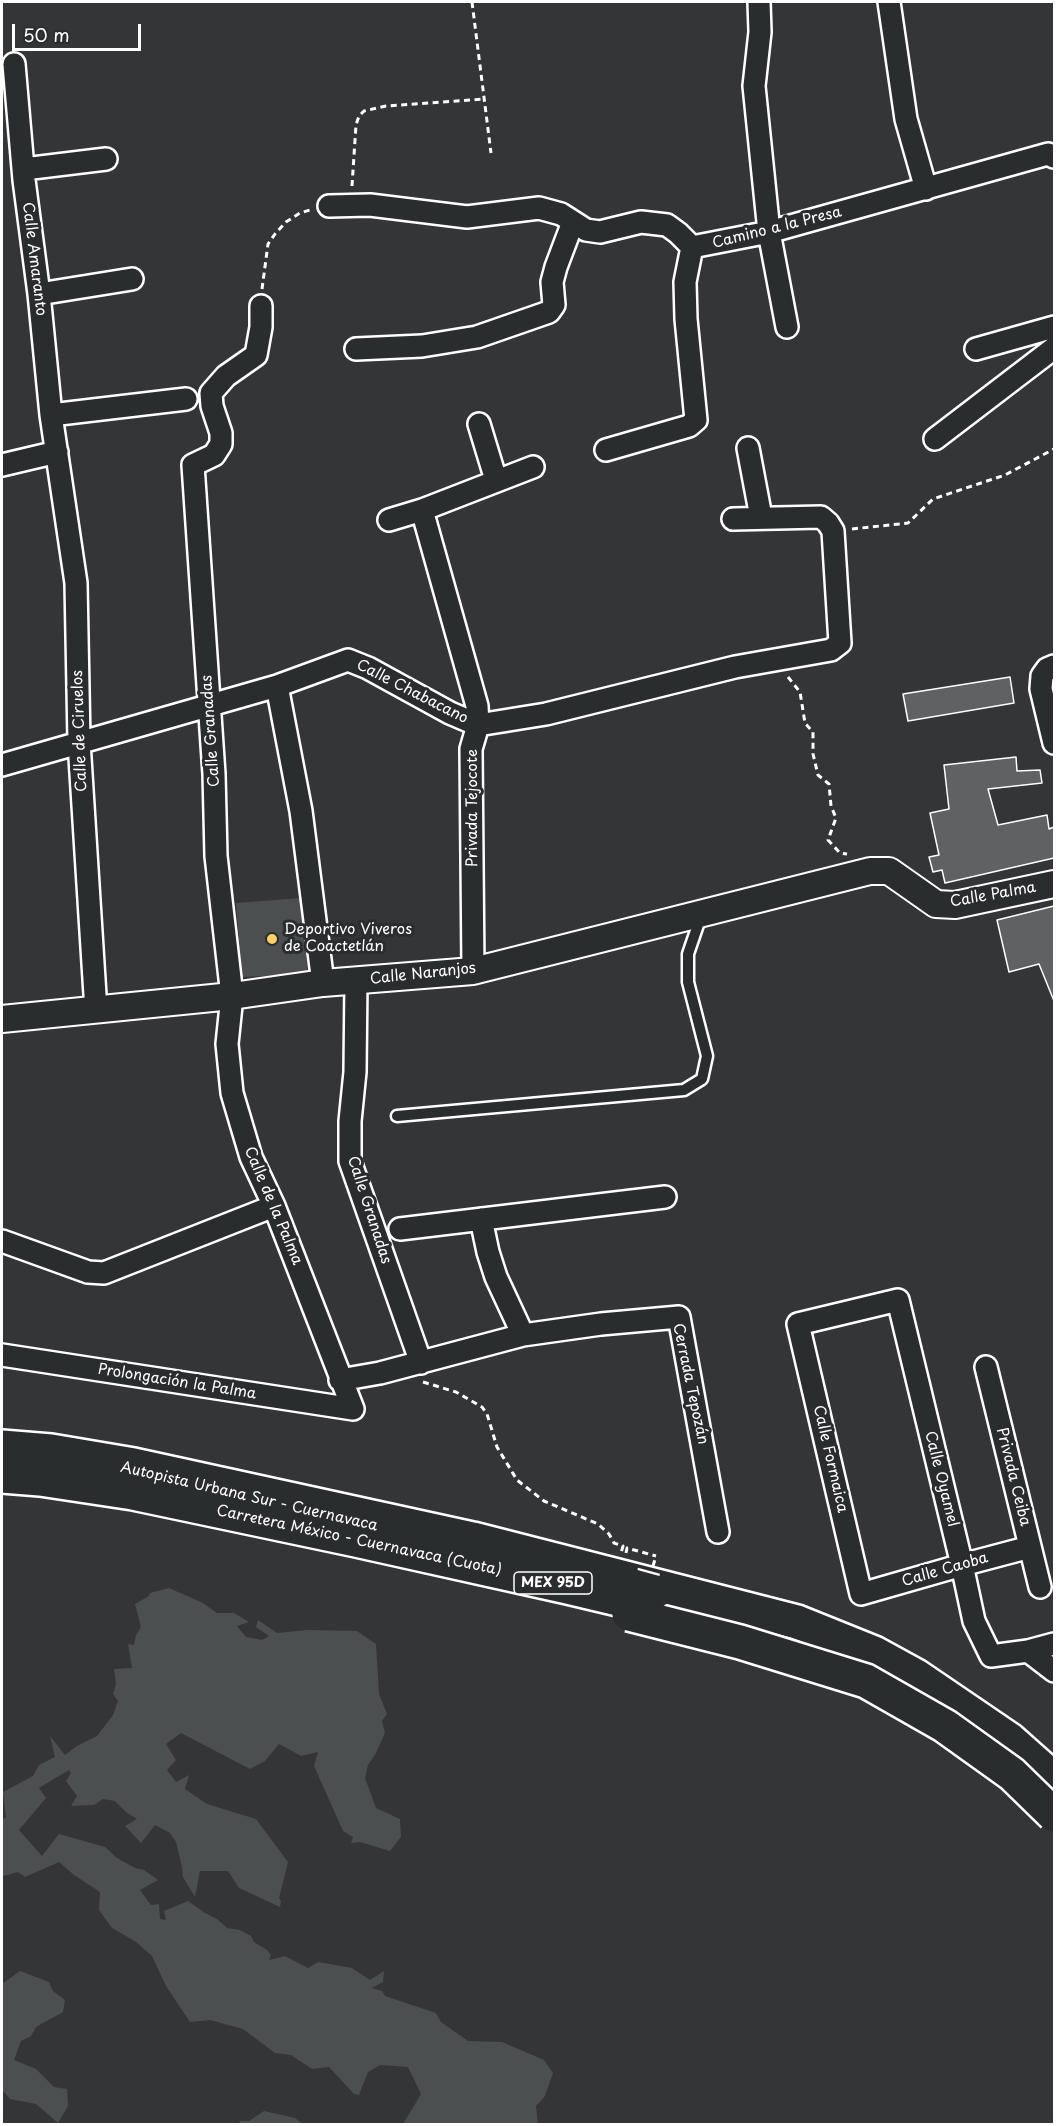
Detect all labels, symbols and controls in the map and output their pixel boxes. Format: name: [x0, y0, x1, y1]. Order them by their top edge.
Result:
scale bar: [15, 12, 144, 50]
text: 50 m: [23, 21, 70, 48]
street label: Calle Amaranto: [18, 201, 50, 317]
street label: Camino a la Presa: [711, 203, 843, 253]
street label: Calle Chabacano: [353, 656, 471, 728]
street label: Calle de Ciruelos: [69, 670, 91, 792]
street label: Calle Granadas: [198, 674, 224, 788]
street label: Privada Tejocote: [464, 749, 482, 867]
street label: Calle Palma: [949, 879, 1037, 911]
place label: Deportivo Viveros de Coactetlán: [284, 921, 412, 956]
marker: Deportivo Viveros de Coactetlán: [265, 932, 279, 946]
street label: Calle Naranjos: [369, 959, 477, 989]
street label: Calle de la Palma: [240, 1144, 306, 1268]
street label: Calle Granadas: [343, 1154, 395, 1266]
street label: Cerrada Tepozán: [668, 1322, 712, 1446]
street label: Prolongación la Palma: [96, 1361, 258, 1403]
street label: Calle Formaica: [809, 1404, 851, 1514]
street label: Privada Ceiba: [992, 1426, 1034, 1528]
street label: Calle Oyamel: [920, 1429, 962, 1529]
street label: Autopista Urbana Sur - Cuernavaca: [119, 1459, 379, 1535]
street label: Carretera México - Cuernavaca (Cuota): [215, 1502, 503, 1580]
street label: Calle Caoba: [900, 1549, 990, 1591]
road number: MEX 95D: [514, 1572, 592, 1594]

